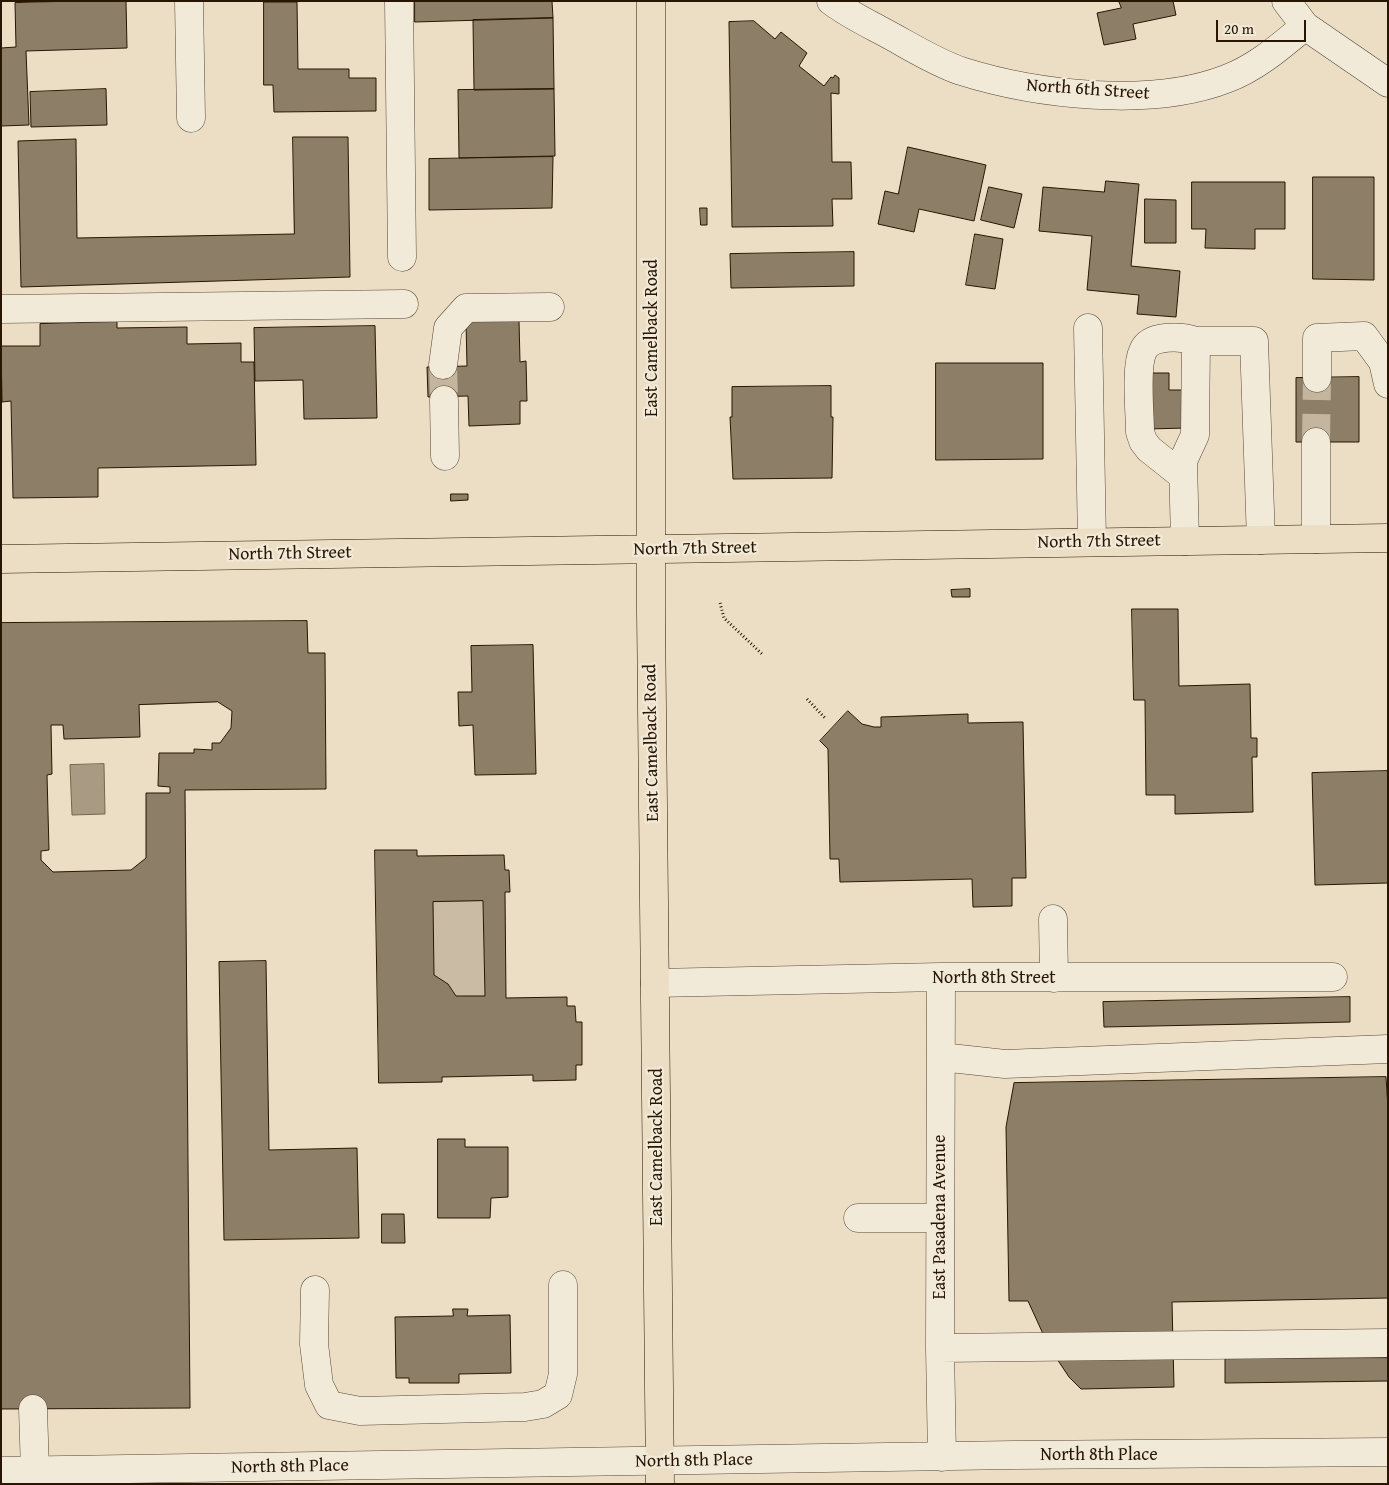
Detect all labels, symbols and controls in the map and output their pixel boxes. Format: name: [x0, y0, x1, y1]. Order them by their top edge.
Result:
scale bar: [1219, 10, 1309, 42]
text: 20 m: [1224, 18, 1254, 39]
street label: North 6th Street: [1026, 75, 1150, 105]
street label: East Camelback Road: [641, 259, 663, 417]
street label: North 7th Street: [1037, 530, 1161, 554]
street label: North 7th Street: [633, 537, 757, 561]
street label: North 7th Street: [228, 542, 352, 566]
street label: East Camelback Road: [640, 664, 664, 822]
street label: North 8th Street: [932, 967, 1056, 989]
street label: East Camelback Road: [646, 1068, 668, 1226]
street label: East Pasadena Avenue: [929, 1135, 951, 1299]
street label: North 8th Place: [1040, 1444, 1158, 1466]
street label: North 8th Place: [635, 1449, 753, 1473]
street label: North 8th Place: [231, 1455, 349, 1479]

